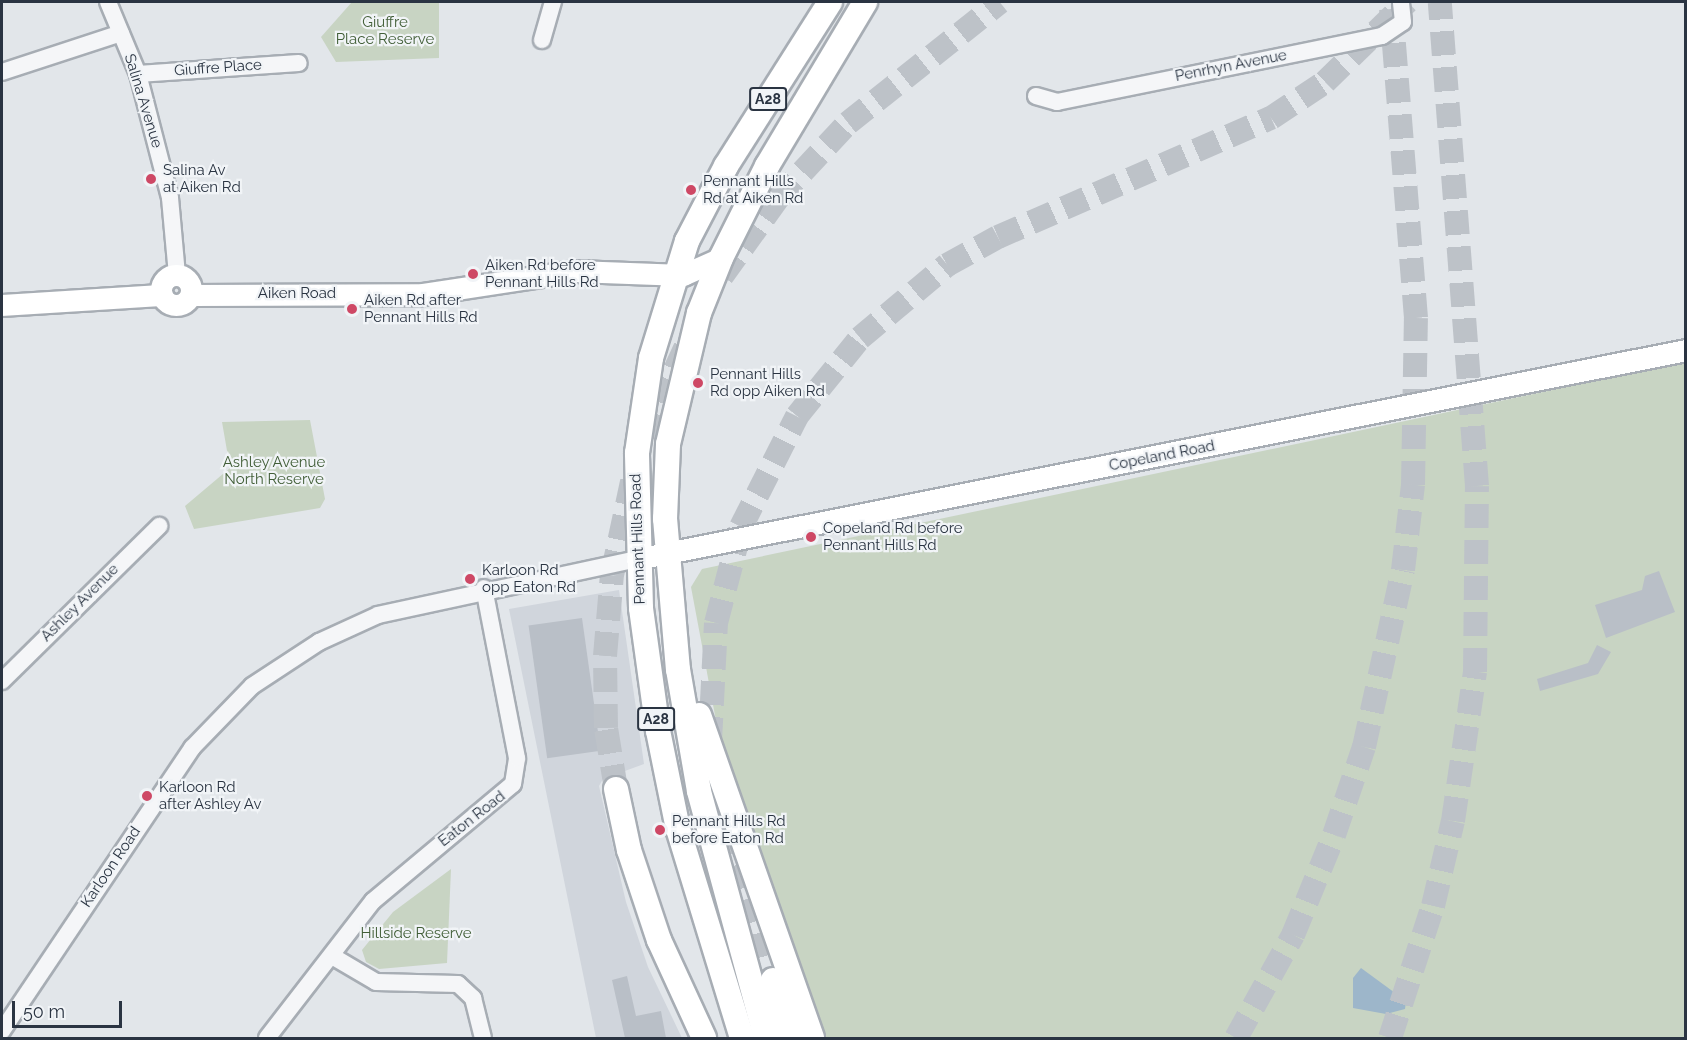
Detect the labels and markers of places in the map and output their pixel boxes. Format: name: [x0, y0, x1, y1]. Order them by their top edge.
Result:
place label: Salina Av at Aiken Rd: [163, 161, 241, 196]
marker: Salina Av at Aiken Rd: [144, 172, 158, 186]
place label: Pennant Hills Rd at Aiken Rd: [703, 172, 804, 207]
marker: Pennant Hills Rd at Aiken Rd: [684, 183, 698, 197]
place label: Aiken Rd before Pennant Hills Rd: [485, 256, 599, 291]
marker: Aiken Rd before Pennant Hills Rd: [466, 267, 480, 281]
place label: Aiken Rd after Pennant Hills Rd: [364, 291, 478, 326]
marker: Aiken Rd after Pennant Hills Rd: [345, 302, 359, 316]
place label: Pennant Hills Rd opp Aiken Rd: [710, 365, 825, 400]
marker: Pennant Hills Rd opp Aiken Rd: [691, 376, 705, 390]
place label: Copeland Rd before Pennant Hills Rd: [823, 519, 963, 554]
marker: Copeland Rd before Pennant Hills Rd: [804, 530, 818, 544]
place label: Karloon Rd opp Eaton Rd: [482, 561, 576, 596]
marker: Karloon Rd opp Eaton Rd: [463, 572, 477, 586]
place label: Karloon Rd after Ashley Av: [159, 778, 263, 813]
marker: Karloon Rd after Ashley Av: [140, 789, 154, 803]
place label: Pennant Hills Rd before Eaton Rd: [672, 812, 786, 847]
marker: Pennant Hills Rd before Eaton Rd: [653, 823, 667, 837]

